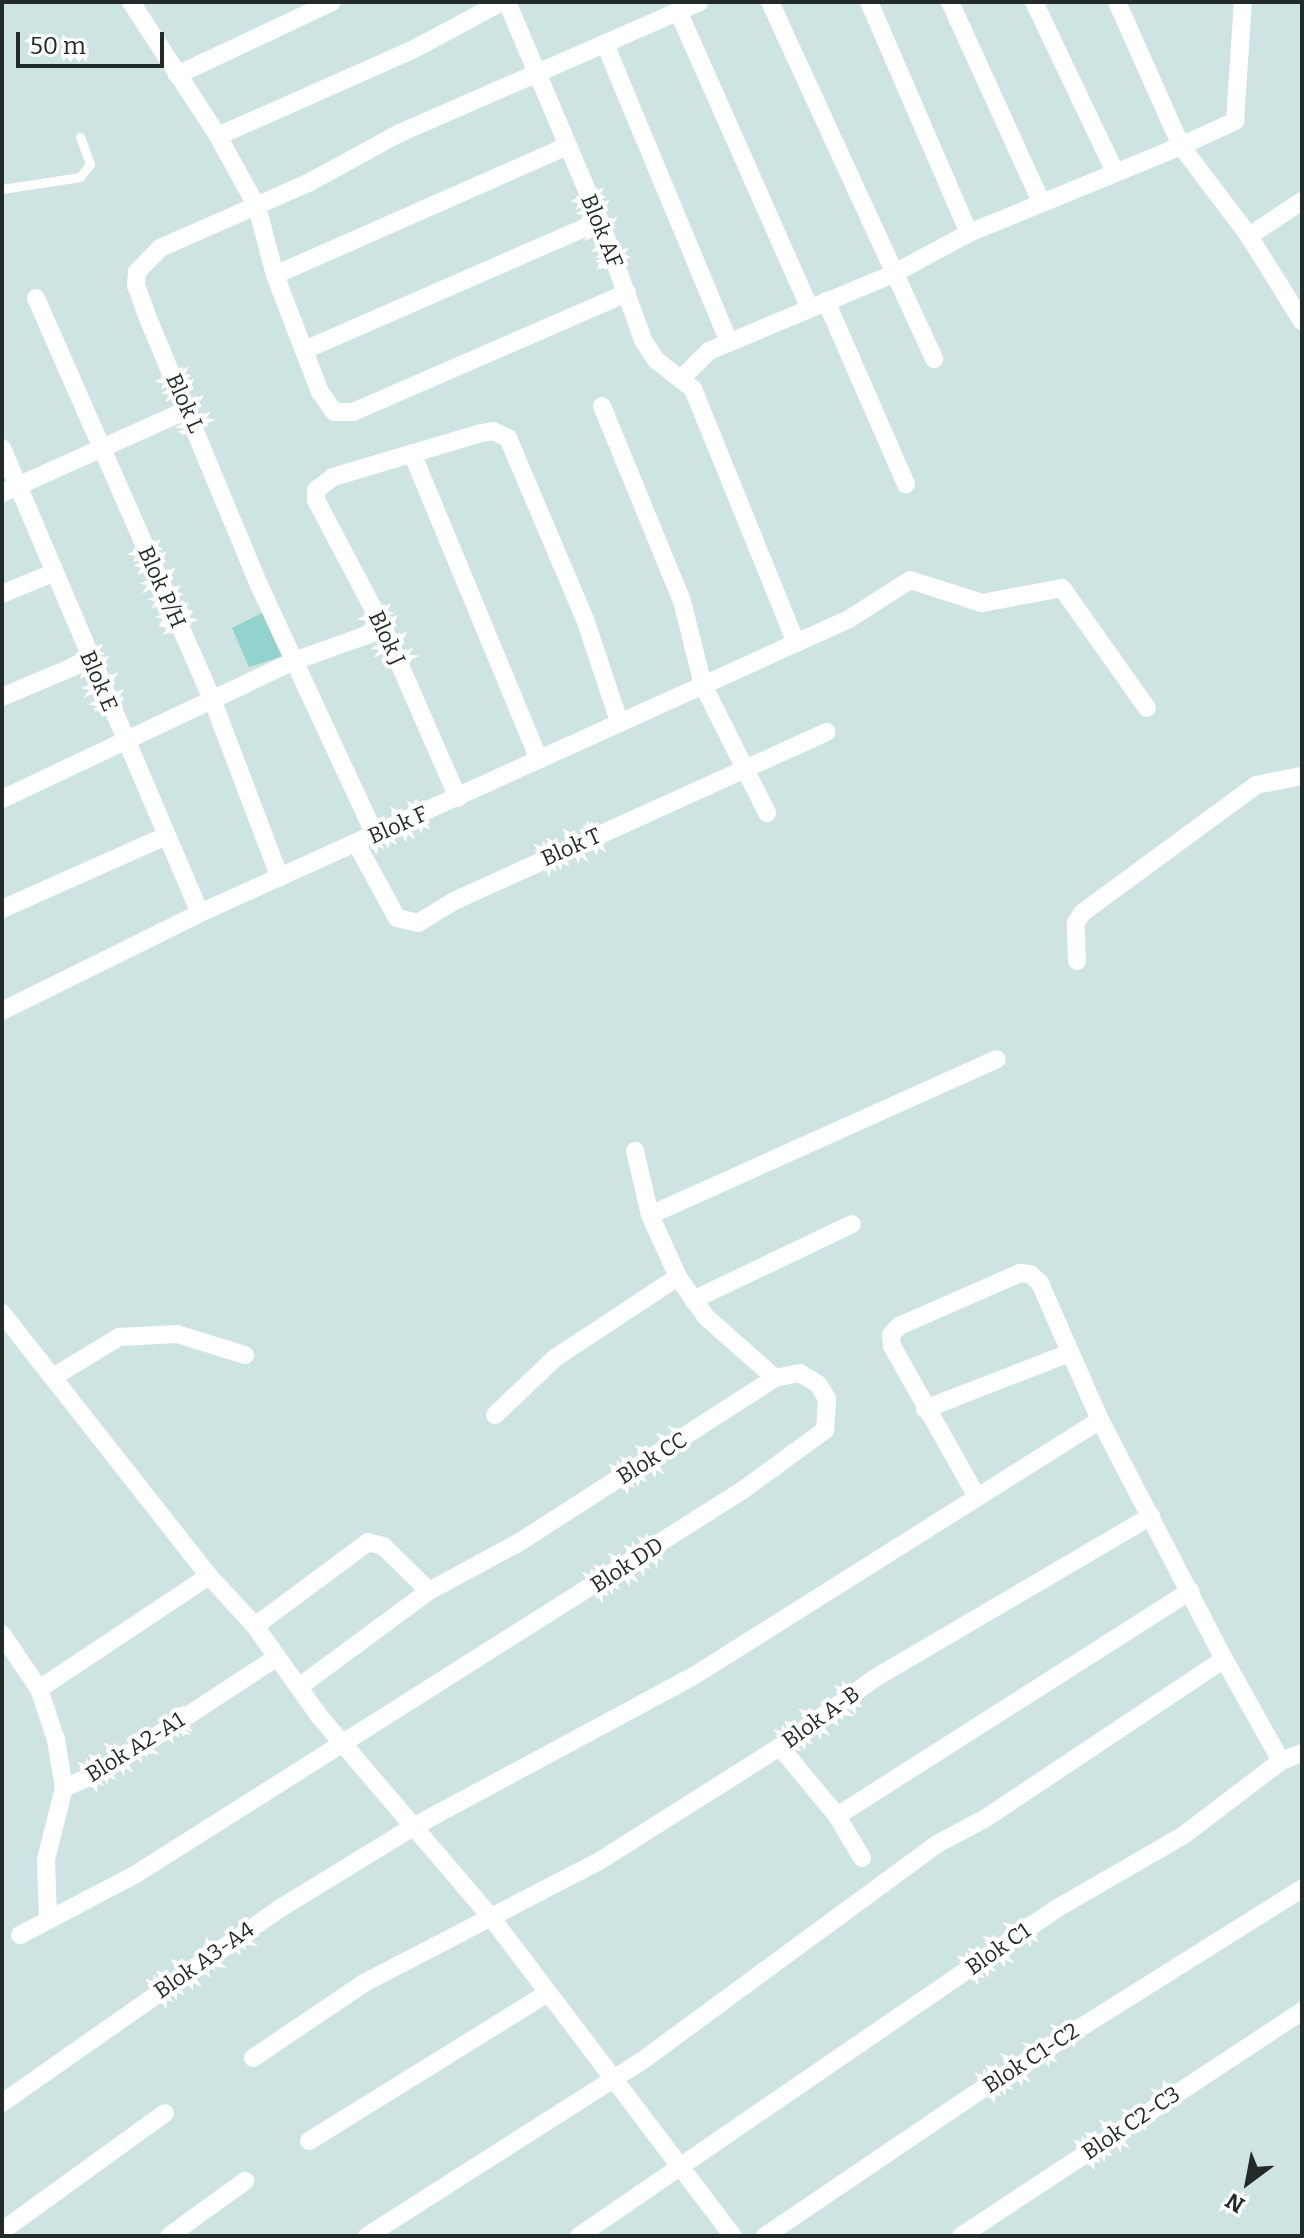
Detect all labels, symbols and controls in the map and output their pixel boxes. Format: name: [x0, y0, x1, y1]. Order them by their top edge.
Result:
scale bar: [20, 16, 168, 66]
text: 50 m: [30, 32, 86, 60]
street label: Blok AF: [575, 190, 629, 272]
street label: Blok L: [160, 369, 210, 437]
street label: Blok P/H: [132, 542, 192, 632]
street label: Blok J: [363, 607, 411, 669]
street label: Blok E: [74, 647, 124, 715]
street label: Blok F: [364, 800, 432, 850]
street label: Blok T: [537, 822, 605, 872]
street label: Blok CC: [612, 1426, 692, 1490]
street label: Blok DD: [586, 1532, 668, 1598]
street label: Blok A-B: [777, 1680, 865, 1754]
street label: Blok A2-A1: [81, 1706, 189, 1788]
street label: Blok A3-A4: [149, 1916, 259, 2004]
street label: Blok C1: [961, 1917, 1035, 1981]
street label: Blok C1-C2: [978, 2017, 1084, 2099]
street label: Blok C2-C3: [1077, 2081, 1185, 2165]
north arrow: [1208, 2142, 1288, 2222]
text: N: [1221, 2187, 1249, 2219]

